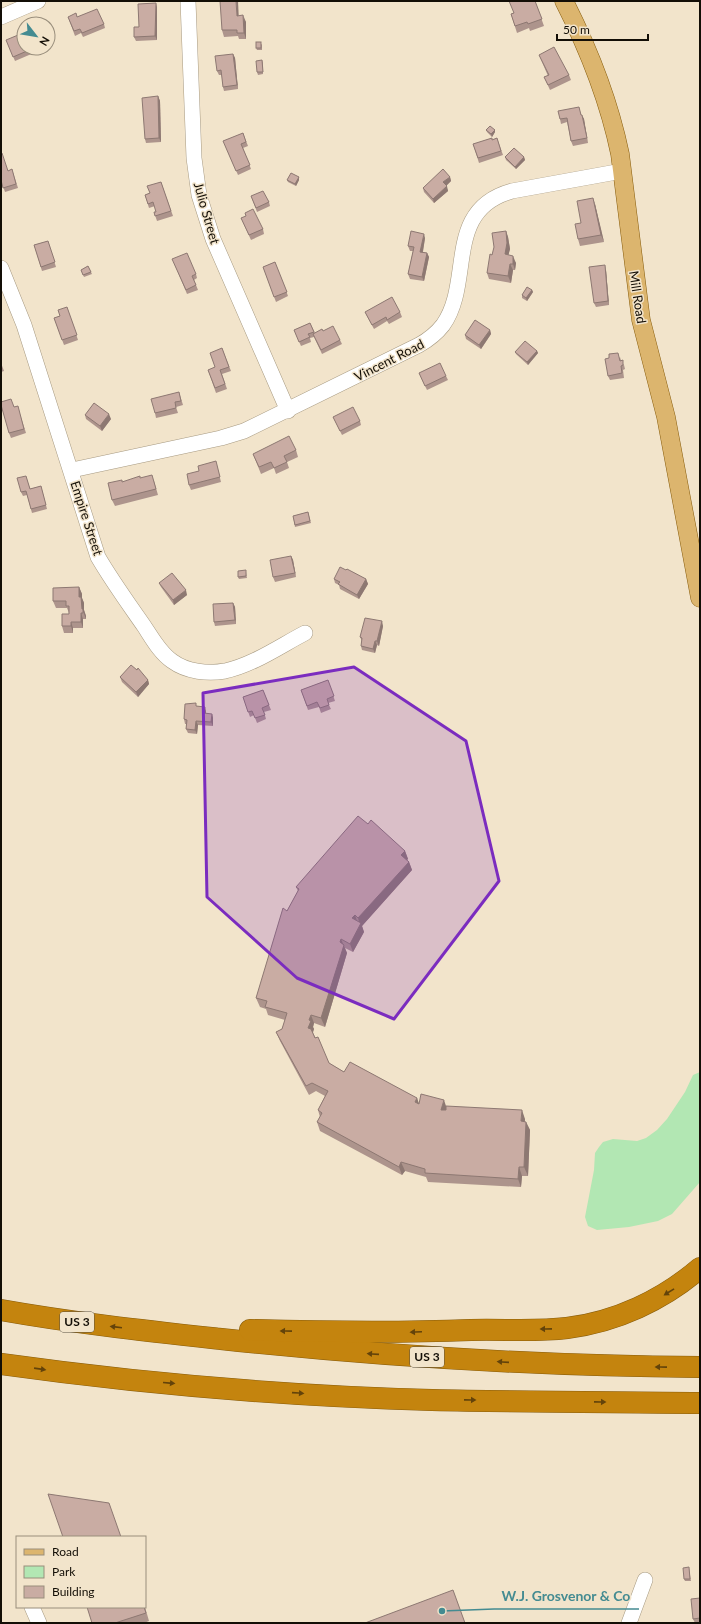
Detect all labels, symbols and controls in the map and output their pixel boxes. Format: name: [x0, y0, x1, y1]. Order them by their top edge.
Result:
north arrow: [16, 16, 56, 56]
scale bar: [557, 16, 648, 42]
text: 50 m: [563, 22, 590, 37]
text: N: [37, 34, 53, 48]
street label: Julio Street: [191, 180, 224, 246]
street label: Mill Road: [626, 269, 650, 325]
street label: Vincent Road: [351, 336, 427, 384]
street label: Empire Street: [67, 479, 107, 558]
one-way arrow: [663, 1288, 675, 1295]
road number: US 3: [60, 1312, 94, 1332]
one-way arrow: [110, 1324, 122, 1331]
one-way arrow: [539, 1326, 552, 1332]
one-way arrow: [279, 1328, 292, 1334]
one-way arrow: [410, 1329, 422, 1336]
road number: US 3: [410, 1347, 444, 1367]
one-way arrow: [367, 1350, 379, 1357]
one-way arrow: [496, 1359, 509, 1365]
one-way arrow: [654, 1364, 667, 1370]
one-way arrow: [34, 1366, 46, 1372]
one-way arrow: [163, 1380, 175, 1387]
one-way arrow: [292, 1390, 305, 1396]
one-way arrow: [464, 1397, 477, 1403]
one-way arrow: [594, 1399, 607, 1405]
legend: [16, 1536, 146, 1608]
text: Road: [52, 1544, 79, 1559]
text: Park: [52, 1564, 76, 1579]
callout: W.J. Grosvenor & Co: [494, 1583, 639, 1609]
text: Building: [52, 1584, 95, 1599]
text: W.J. Grosvenor & Co: [502, 1587, 630, 1604]

